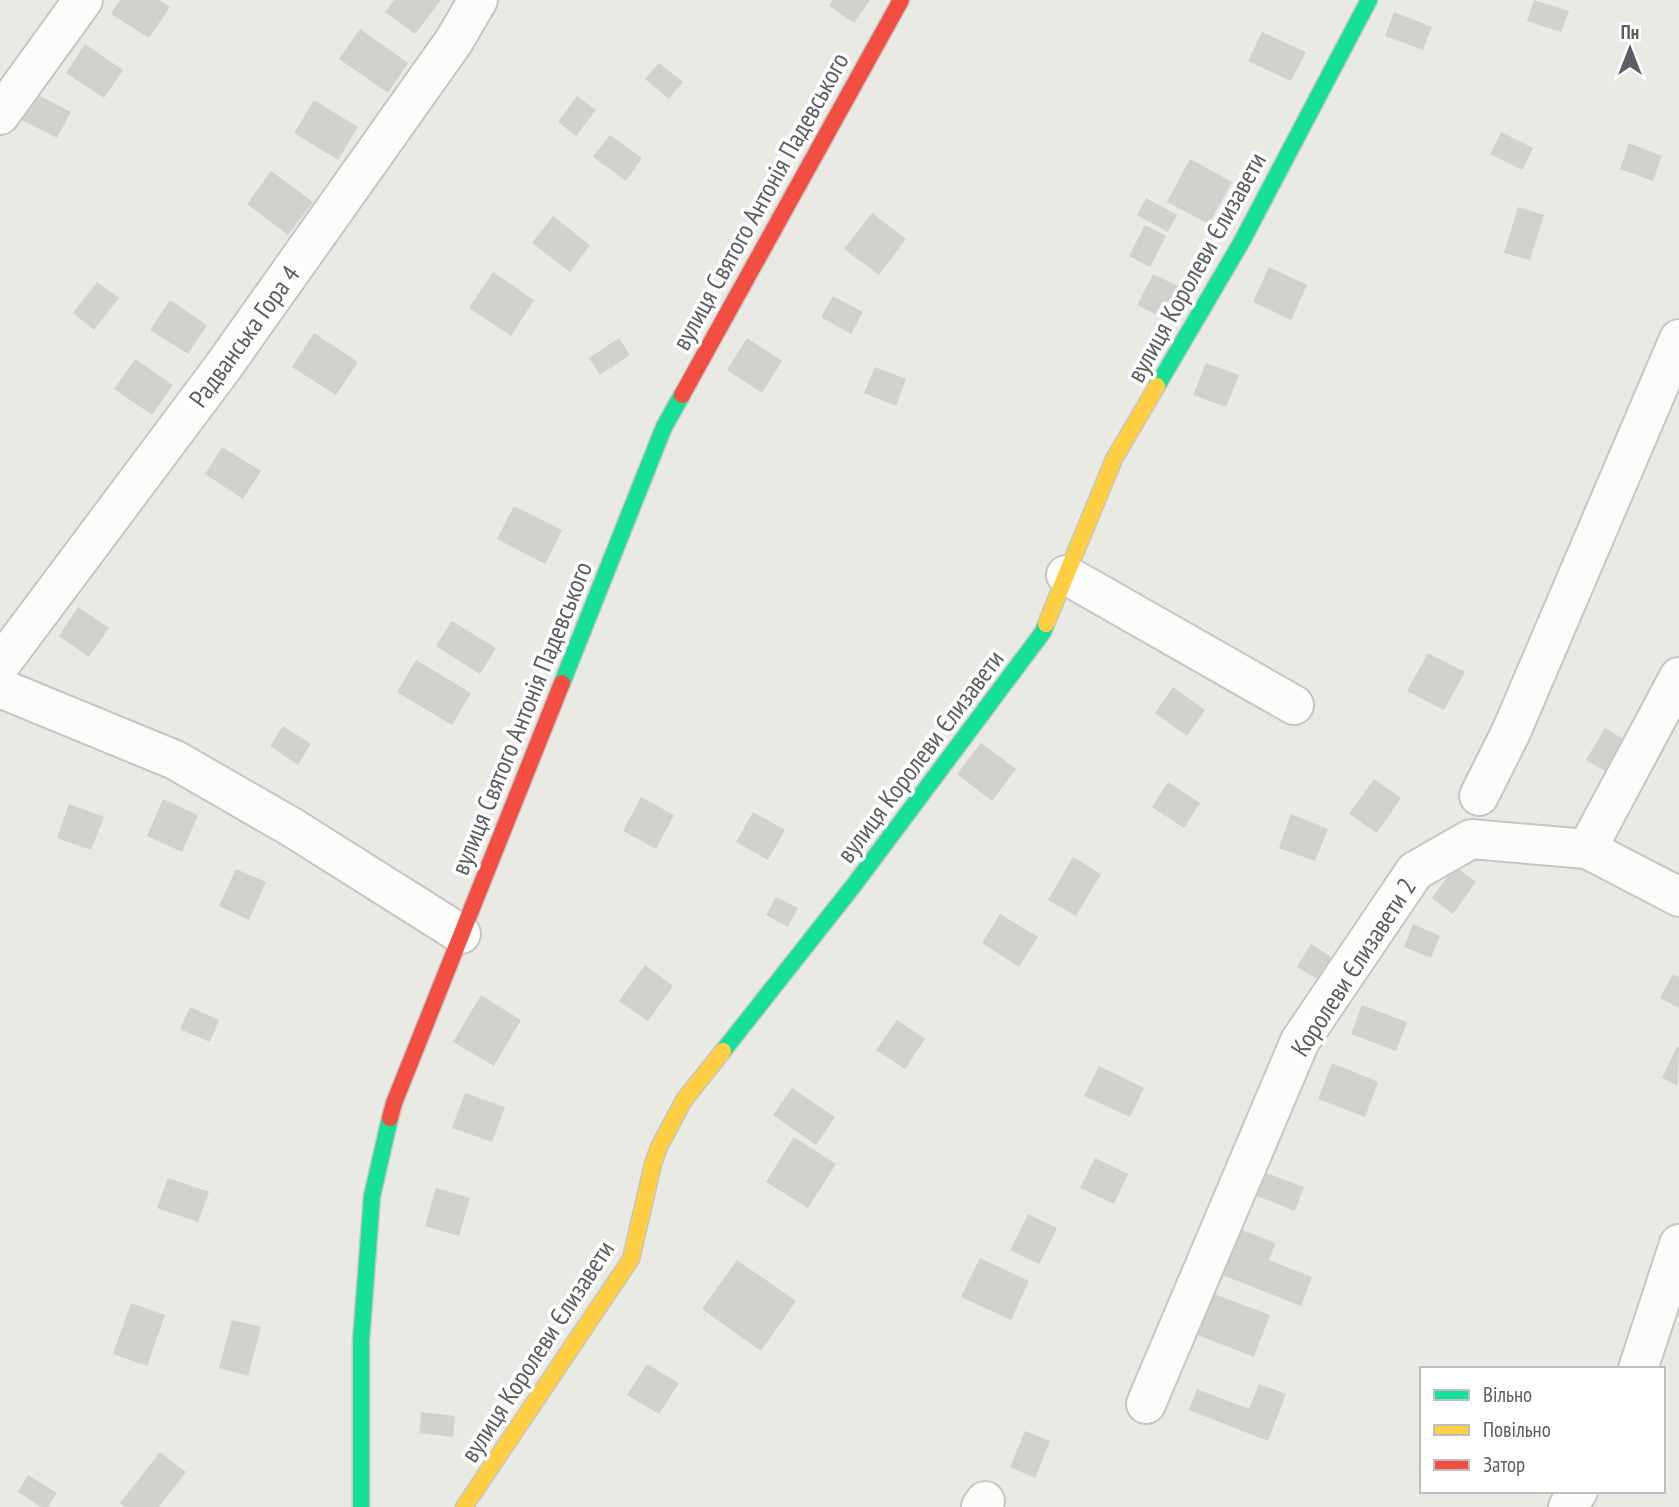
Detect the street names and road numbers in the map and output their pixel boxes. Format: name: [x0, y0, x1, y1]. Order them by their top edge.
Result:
street label: вулиця Святого Антонія Падевського: [664, 47, 856, 355]
street label: вулиця Королеви Єлизавети: [1119, 146, 1273, 388]
street label: Радванська Гора 4: [182, 258, 307, 413]
street label: вулиця Святого Антонія Падевського: [443, 557, 599, 879]
street label: вулиця Королеви Єлизавети: [829, 643, 1011, 869]
street label: Королеви Єлизавети 2: [1283, 872, 1423, 1062]
street label: вулиця Королеви Єлизавети: [453, 1234, 621, 1468]

